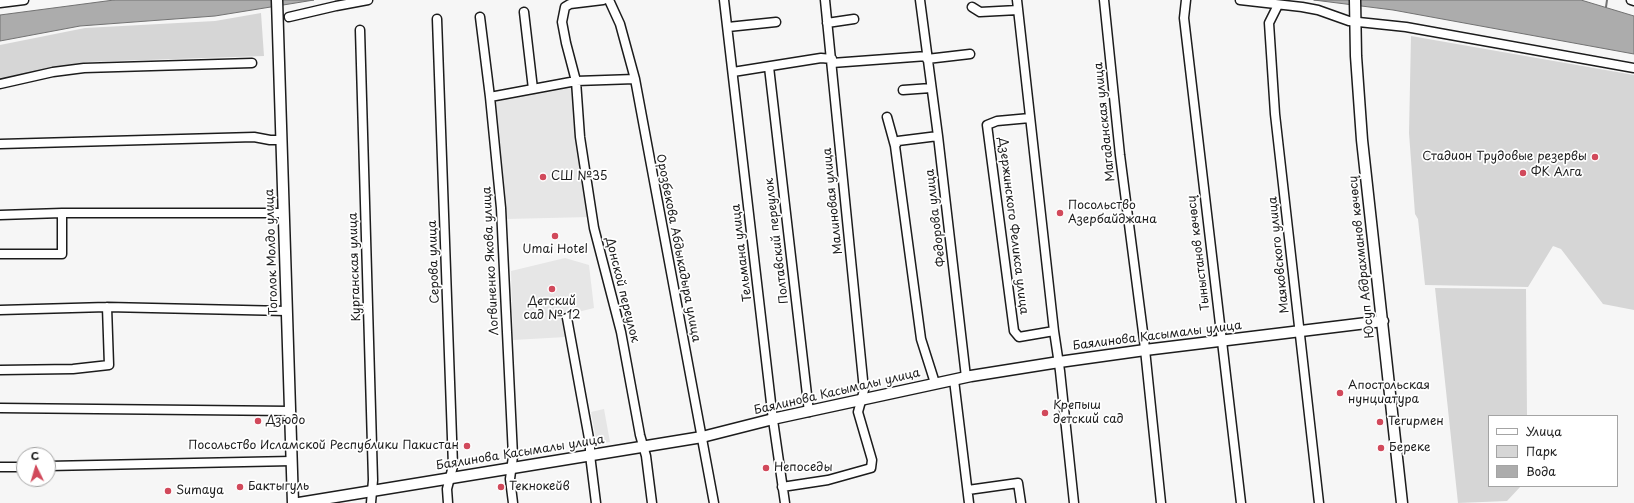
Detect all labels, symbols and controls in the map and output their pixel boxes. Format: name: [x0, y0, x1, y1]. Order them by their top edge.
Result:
street label: Магаданская улица: [1092, 62, 1118, 182]
street label: Дзержинского Феликса улица: [995, 137, 1031, 315]
street label: Малиновая улица: [820, 147, 846, 255]
place label: Стадион Трудовые резервы: [1422, 150, 1587, 164]
marker: Стадион Трудовые резервы: [1590, 152, 1600, 162]
street label: Орозбекова Абдыкадыра улица: [653, 153, 703, 343]
place label: ФК Алга: [1531, 166, 1582, 180]
street label: Федорова улица: [923, 168, 949, 268]
marker: ФК Алга: [1518, 168, 1528, 178]
place label: СШ №35: [551, 170, 607, 184]
marker: СШ №35: [538, 172, 548, 182]
street label: Юсуп Абдрахманов көчөсү: [1346, 175, 1378, 339]
street label: Полтавский переулок: [762, 177, 792, 305]
street label: Логвиненко Якова улица: [480, 186, 502, 336]
street label: Тоголок Молдо улица: [263, 189, 281, 315]
street label: Тыныстанов көчөсү: [1185, 195, 1213, 311]
street label: Маяковского улица: [1266, 196, 1292, 314]
place label: Посольство Азербайджана: [1068, 199, 1157, 227]
street label: Тельмана улица: [729, 203, 755, 303]
marker: Посольство Азербайджана: [1055, 208, 1065, 218]
street label: Курганская улица: [346, 212, 364, 322]
street label: Серова улица: [425, 220, 443, 304]
marker: Umai Hotel: [550, 231, 560, 241]
street label: Донской переулок: [602, 236, 642, 344]
place label: Umai Hotel: [522, 243, 588, 257]
marker: Детский сад № 12: [547, 284, 557, 294]
place label: Детский сад № 12: [523, 295, 581, 323]
street label: Баялинова Касымалы улица: [1072, 318, 1242, 354]
street label: Баялинова Касымалы улица: [752, 366, 922, 418]
place label: Апостольская нунциатура: [1348, 379, 1430, 407]
marker: Апостольская нунциатура: [1335, 388, 1345, 398]
place label: Крепыш детский сад: [1053, 399, 1124, 427]
marker: Крепыш детский сад: [1040, 408, 1050, 418]
place label: Дзюдо: [266, 414, 305, 428]
place label: Тегирмен: [1388, 415, 1444, 429]
legend: [1488, 415, 1618, 487]
marker: Дзюдо: [253, 416, 263, 426]
marker: Тегирмен: [1375, 417, 1385, 427]
text: Улица: [1526, 422, 1562, 440]
street label: Баялинова Касымалы улица: [435, 433, 605, 473]
place label: Посольство Исламской Республики Пакистан: [188, 439, 459, 453]
marker: Посольство Исламской Республики Пакистан: [462, 441, 472, 451]
place label: Береке: [1389, 441, 1430, 455]
text: Парк: [1526, 442, 1557, 460]
marker: Береке: [1376, 443, 1386, 453]
north arrow: [16, 447, 56, 487]
text: С: [30, 447, 40, 464]
place label: Непоседы: [774, 461, 833, 475]
text: Вода: [1526, 462, 1556, 480]
marker: Непоседы: [761, 463, 771, 473]
place label: Бактыгуль: [248, 480, 309, 494]
place label: Текнокейв: [509, 480, 570, 494]
marker: Бактыгуль: [235, 482, 245, 492]
marker: Текнокейв: [496, 482, 506, 492]
place label: Sumaya: [176, 484, 224, 498]
marker: Sumaya: [163, 486, 173, 496]

